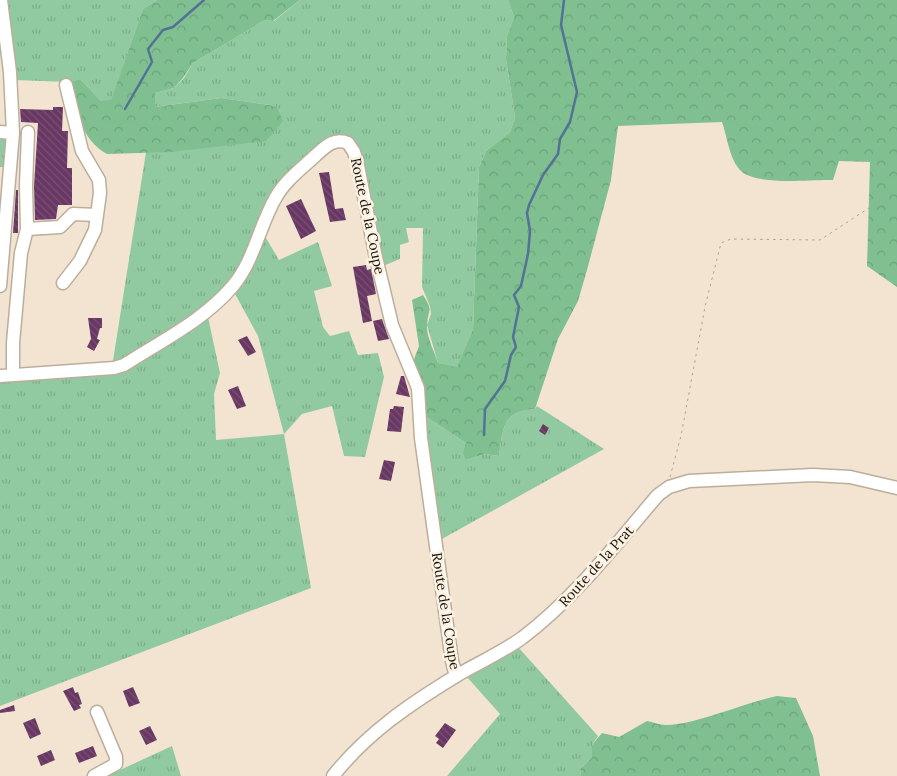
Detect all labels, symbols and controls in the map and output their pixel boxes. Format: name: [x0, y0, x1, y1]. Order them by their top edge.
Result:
street label: Route de la Coupe: [347, 156, 389, 276]
street label: Route de la Prat: [555, 521, 638, 610]
street label: Route de la Coupe: [428, 551, 464, 671]

